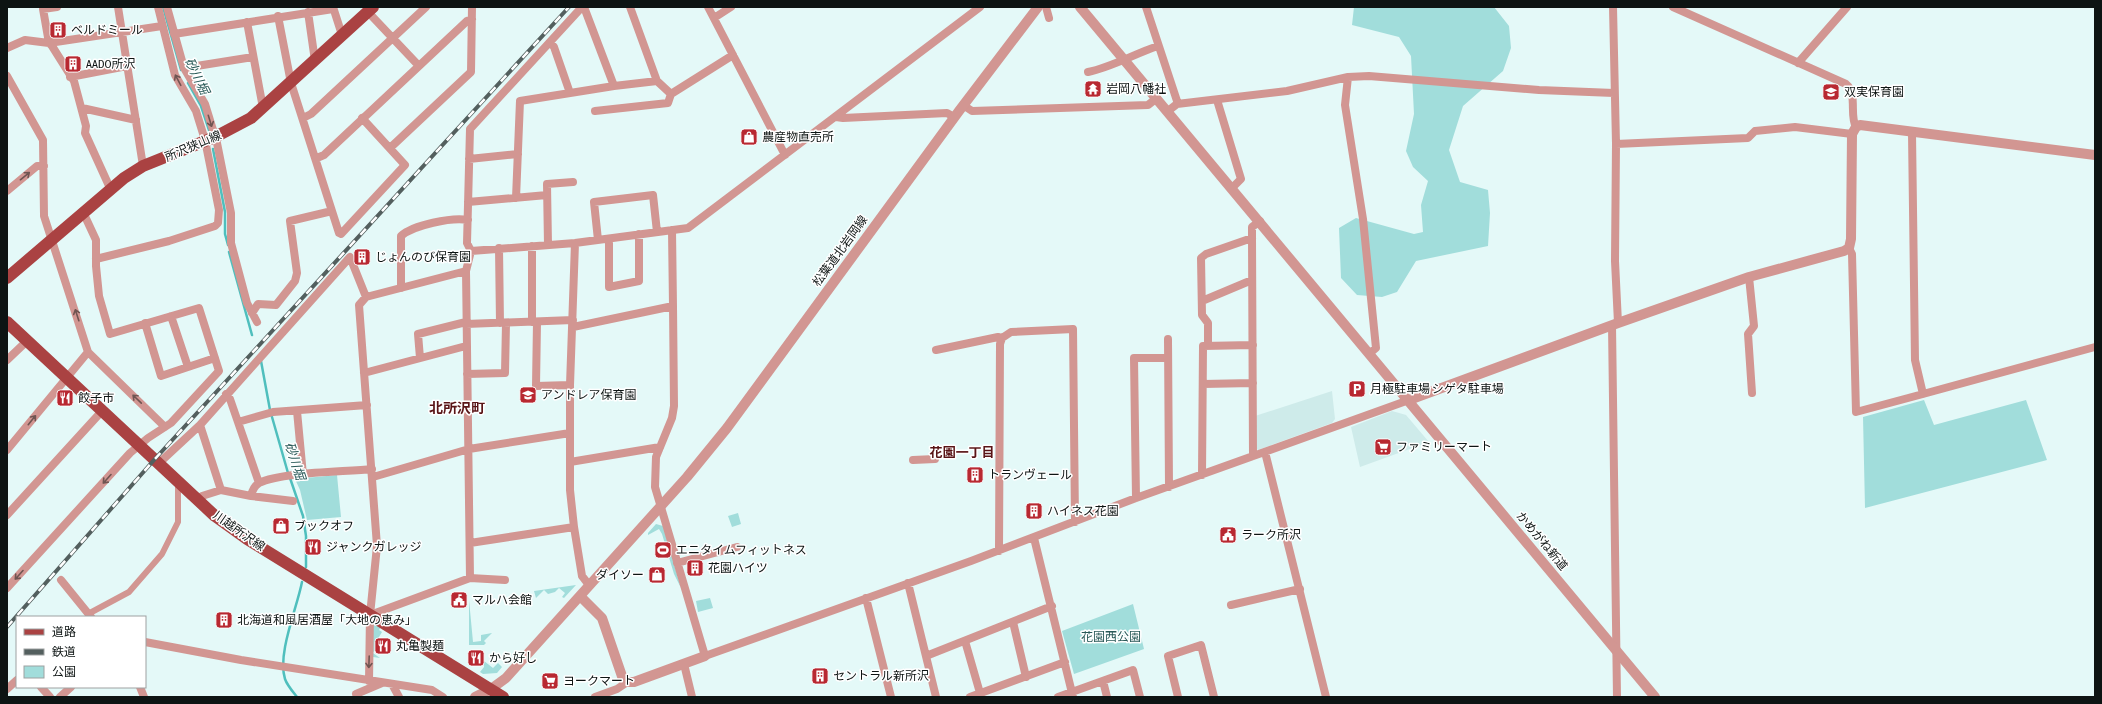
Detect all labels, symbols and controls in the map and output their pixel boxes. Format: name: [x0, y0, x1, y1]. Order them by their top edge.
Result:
building icon: ベルドミール: [48, 20, 68, 40]
place label: ベルドミール: [71, 23, 143, 37]
building icon: AADO所沢: [63, 54, 83, 74]
water label: 砂川堀: [182, 55, 213, 99]
place label: AADO所沢: [86, 57, 136, 71]
one-way arrow: [174, 74, 181, 86]
temple icon: 岩岡八幡社: [1083, 79, 1103, 99]
place label: 岩岡八幡社: [1106, 82, 1166, 96]
school or university icon: 双実保育園: [1821, 82, 1841, 102]
place label: 双実保育園: [1844, 85, 1904, 99]
one-way arrow: [207, 115, 214, 128]
shop icon: 農産物直売所: [739, 127, 759, 147]
street label: 所沢狭山線: [163, 128, 223, 164]
place label: 農産物直売所: [762, 130, 834, 144]
one-way arrow: [19, 172, 30, 180]
street label: 松葉道北岩岡線: [810, 213, 870, 289]
building icon: じょんのび保育園: [352, 247, 372, 267]
place label: じょんのび保育園: [375, 250, 471, 264]
one-way arrow: [73, 309, 80, 322]
parking icon: 月極駐車場 シゲタ駐車場: [1347, 379, 1367, 399]
place label: 月極駐車場 シゲタ駐車場: [1370, 382, 1504, 396]
school or university icon: アンドレア保育園: [518, 385, 538, 405]
restaurant icon: 餃子市: [55, 388, 75, 408]
place label: アンドレア保育園: [541, 388, 637, 402]
place label: 餃子市: [78, 391, 114, 405]
one-way arrow: [132, 394, 142, 404]
district label: 北所沢町: [429, 400, 485, 416]
one-way arrow: [27, 414, 36, 425]
supermarket icon: ファミリーマート: [1373, 437, 1393, 457]
water label: 砂川堀: [282, 440, 309, 484]
place label: ファミリーマート: [1396, 440, 1492, 454]
district label: 花園一丁目: [929, 445, 995, 460]
building icon: トランヴェール: [965, 465, 985, 485]
place label: トランヴェール: [988, 468, 1072, 482]
one-way arrow: [102, 474, 112, 484]
building icon: ハイネス花園: [1024, 501, 1044, 521]
place label: ハイネス花園: [1047, 504, 1119, 518]
street label: 川越所沢線: [210, 508, 268, 554]
street label: かめがね新道: [1513, 509, 1571, 573]
shop icon: ブックオフ: [271, 516, 291, 536]
place label: ブックオフ: [294, 519, 354, 533]
public building icon: ラーク所沢: [1218, 525, 1238, 545]
place label: ラーク所沢: [1241, 528, 1301, 542]
restaurant icon: ジャンクガレッジ: [303, 537, 323, 557]
place label: ジャンクガレッジ: [326, 540, 421, 554]
sports icon: エニタイムフィットネス: [653, 540, 673, 560]
place label: エニタイムフィットネス: [676, 543, 807, 557]
building icon: 花園ハイツ: [685, 558, 705, 578]
place label: 花園ハイツ: [708, 561, 768, 575]
shop icon: ダイソー: [647, 565, 667, 585]
place label: ダイソー: [596, 568, 644, 582]
one-way arrow: [14, 570, 24, 580]
public building icon: マルハ会館: [449, 590, 469, 610]
place label: マルハ会館: [472, 593, 532, 607]
building icon: 北海道和風居酒屋「大地の恵み」: [214, 610, 234, 630]
place label: 北海道和風居酒屋「大地の恵み」: [237, 613, 417, 627]
legend: [16, 616, 146, 688]
text: 道路: [52, 625, 76, 639]
park label: 花園西公園: [1081, 630, 1141, 644]
restaurant icon: 丸亀製麺: [373, 636, 393, 656]
place label: 丸亀製麺: [396, 639, 444, 653]
text: 鉄道: [52, 645, 76, 659]
restaurant icon: から好し: [466, 648, 486, 668]
place label: から好し: [489, 651, 537, 665]
one-way arrow: [365, 655, 373, 668]
text: 公園: [52, 665, 76, 679]
building icon: セントラル新所沢: [810, 666, 830, 686]
place label: セントラル新所沢: [833, 669, 929, 683]
supermarket icon: ヨークマート: [540, 671, 560, 691]
place label: ヨークマート: [563, 674, 635, 688]

